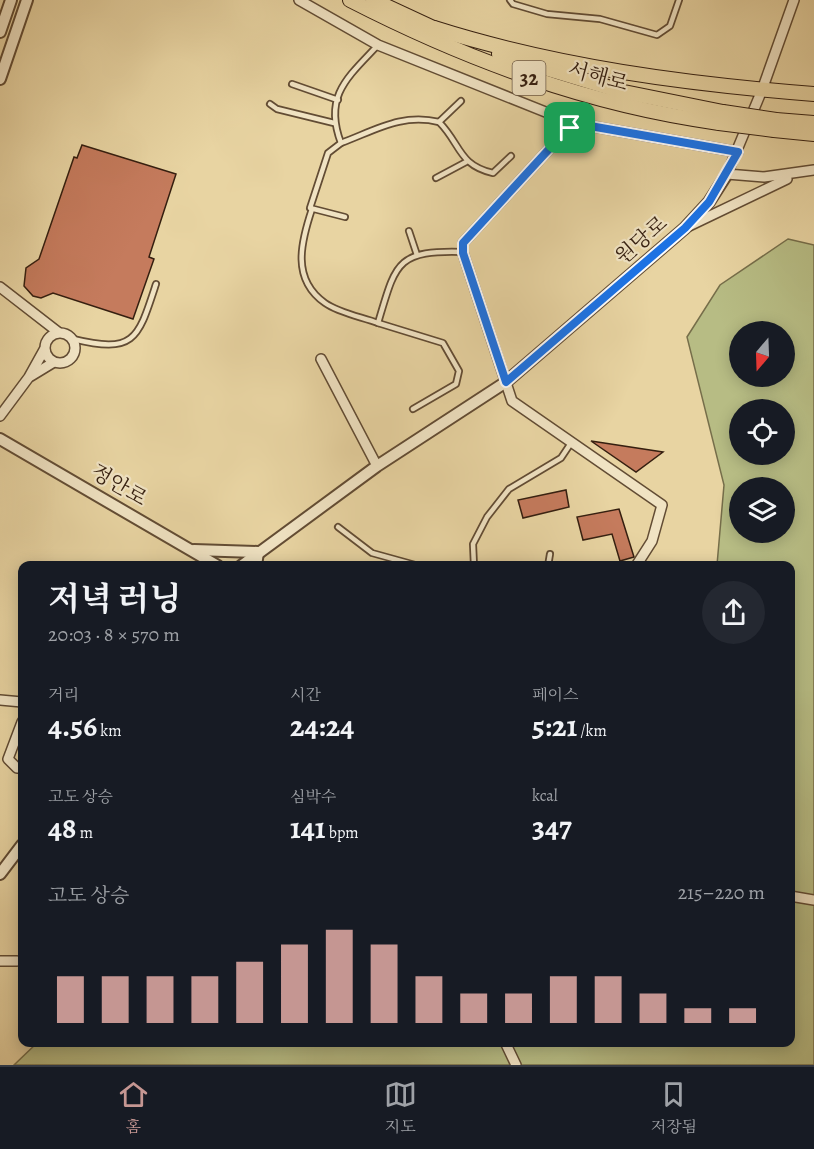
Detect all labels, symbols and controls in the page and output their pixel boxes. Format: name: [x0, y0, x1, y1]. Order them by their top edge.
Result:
street label: 서해로: [565, 55, 631, 97]
road number: 32: [512, 61, 546, 95]
pin: [544, 102, 595, 153]
icon: arrive: [553, 111, 586, 144]
street label: 원당로: [609, 209, 673, 271]
north arrow: [729, 321, 795, 387]
map controls: [729, 321, 795, 543]
button: locate: [729, 399, 795, 465]
street label: 정안로: [86, 458, 152, 512]
button: layers: [729, 477, 795, 543]
text: 저녁 러닝: [48, 576, 181, 621]
button: share: [702, 581, 765, 644]
text: 20:03 · 8 × 570 m: [48, 621, 180, 648]
text: 거리: [48, 684, 79, 706]
text: 시간: [290, 684, 321, 706]
text: 페이스: [532, 684, 578, 706]
text: 4.56: [48, 706, 97, 746]
text: 24:24: [290, 706, 354, 746]
text: 5:21: [532, 706, 577, 746]
text: km: [97, 720, 122, 742]
text: /km: [577, 720, 607, 742]
text: kcal: [532, 785, 558, 807]
text: 고도 상승: [48, 786, 113, 808]
text: 심박수: [290, 786, 336, 808]
text: 347: [532, 807, 572, 847]
text: 48: [48, 808, 77, 848]
text: 141: [290, 808, 326, 848]
text: m: [77, 822, 93, 844]
text: bpm: [326, 822, 359, 844]
text: 215–220 m: [678, 879, 765, 906]
text: 고도 상승: [48, 882, 129, 909]
tab: 홈: [117, 1078, 150, 1138]
tab: 지도: [384, 1078, 417, 1138]
tab: 저장됨: [651, 1078, 697, 1138]

